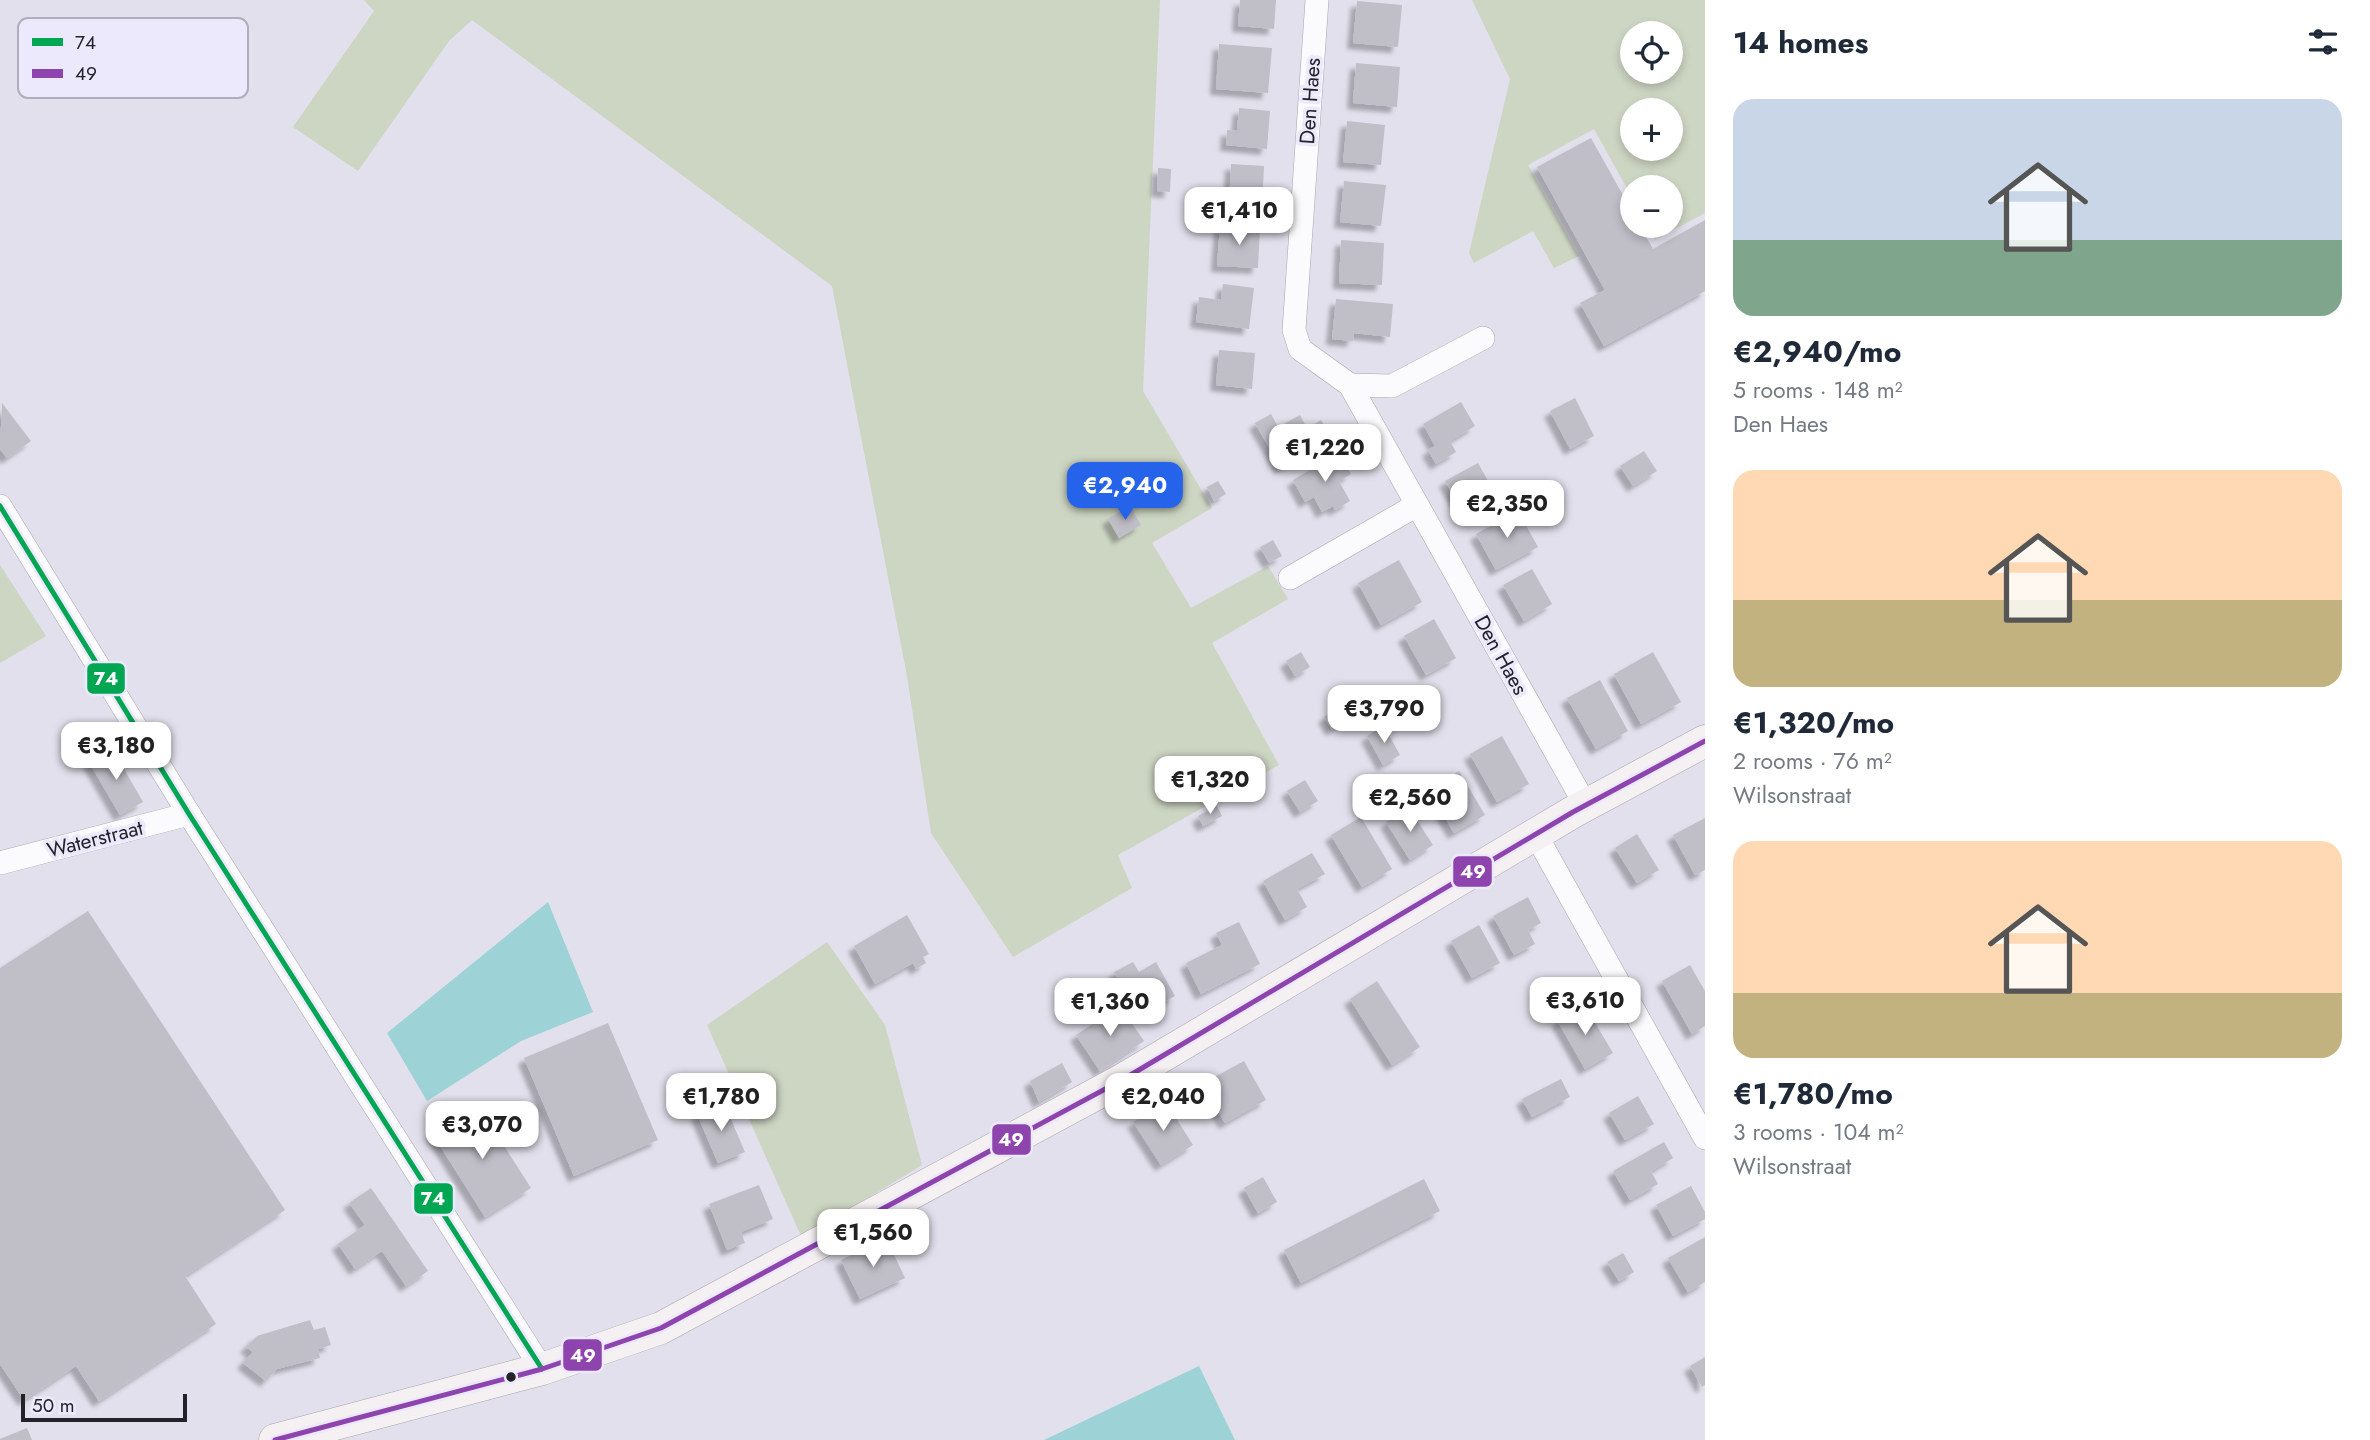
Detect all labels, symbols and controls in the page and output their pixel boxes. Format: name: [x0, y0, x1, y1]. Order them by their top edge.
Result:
legend: [18, 18, 248, 98]
map controls: [1620, 21, 1683, 238]
button: locate: [1620, 21, 1683, 84]
text: 14 homes: [1733, 21, 1868, 64]
icon: filters: [2304, 23, 2342, 61]
text: 74: [75, 29, 96, 56]
street label: Den Haes: [1292, 57, 1328, 145]
text: 49: [75, 60, 97, 87]
button: +: [1620, 98, 1683, 161]
icon: home: [1975, 144, 2101, 270]
button: −: [1620, 175, 1683, 238]
pin: €1,410: [1182, 188, 1296, 247]
text: €1,410: [1200, 193, 1278, 227]
text: €2,940/mo: [1733, 330, 1901, 373]
text: 5 rooms · 148 m²: [1733, 373, 1903, 407]
text: Den Haes: [1733, 407, 1828, 441]
pin: €1,220: [1268, 424, 1382, 484]
text: €1,220: [1285, 430, 1365, 464]
pin: €2,940: [1068, 462, 1182, 522]
text: €2,940: [1083, 468, 1167, 502]
pin: €2,350: [1450, 480, 1564, 540]
text: €2,350: [1466, 486, 1548, 520]
icon: home: [1975, 515, 2101, 641]
street label: Den Haes: [1467, 610, 1535, 700]
line badge: 74: [86, 662, 126, 695]
text: 74: [94, 665, 118, 692]
pin: €3,790: [1327, 686, 1441, 745]
text: €3,790: [1344, 691, 1424, 725]
text: €1,320/mo: [1733, 701, 1894, 744]
pin: €3,180: [59, 722, 173, 782]
text: €3,180: [77, 728, 155, 762]
text: 2 rooms · 76 m²: [1733, 744, 1892, 778]
pin: €1,320: [1153, 756, 1267, 816]
text: €1,320: [1171, 762, 1249, 796]
pin: €2,560: [1353, 774, 1467, 834]
text: Wilsonstraat: [1733, 778, 1851, 812]
text: €2,560: [1368, 780, 1452, 814]
street label: Waterstraat: [44, 813, 146, 865]
line badge: 49: [1452, 855, 1493, 888]
text: 49: [1460, 858, 1486, 885]
icon: home: [1975, 886, 2101, 1012]
pin: €1,360: [1053, 978, 1167, 1038]
pin: €3,610: [1528, 978, 1642, 1037]
text: €3,610: [1546, 983, 1624, 1017]
text: €1,360: [1070, 984, 1150, 1018]
text: €1,780/mo: [1733, 1072, 1893, 1115]
pin: €1,780: [664, 1074, 778, 1133]
pin: €2,040: [1106, 1074, 1220, 1133]
text: €1,780: [682, 1079, 760, 1113]
text: €2,040: [1121, 1079, 1205, 1113]
pin: €3,070: [425, 1102, 539, 1161]
text: €3,070: [442, 1107, 522, 1141]
text: 3 rooms · 104 m²: [1733, 1115, 1903, 1149]
line badge: 49: [991, 1123, 1032, 1156]
text: 49: [998, 1126, 1024, 1153]
text: Wilsonstraat: [1733, 1149, 1851, 1183]
line badge: 74: [413, 1182, 454, 1215]
text: 74: [421, 1185, 445, 1212]
pin: €1,560: [816, 1210, 930, 1269]
text: €1,560: [833, 1215, 913, 1249]
line badge: 49: [562, 1338, 603, 1372]
text: 49: [570, 1342, 596, 1369]
unlabelled marker: [504, 1370, 518, 1384]
scale bar: [21, 1391, 187, 1423]
text: 50 m: [32, 1392, 75, 1419]

